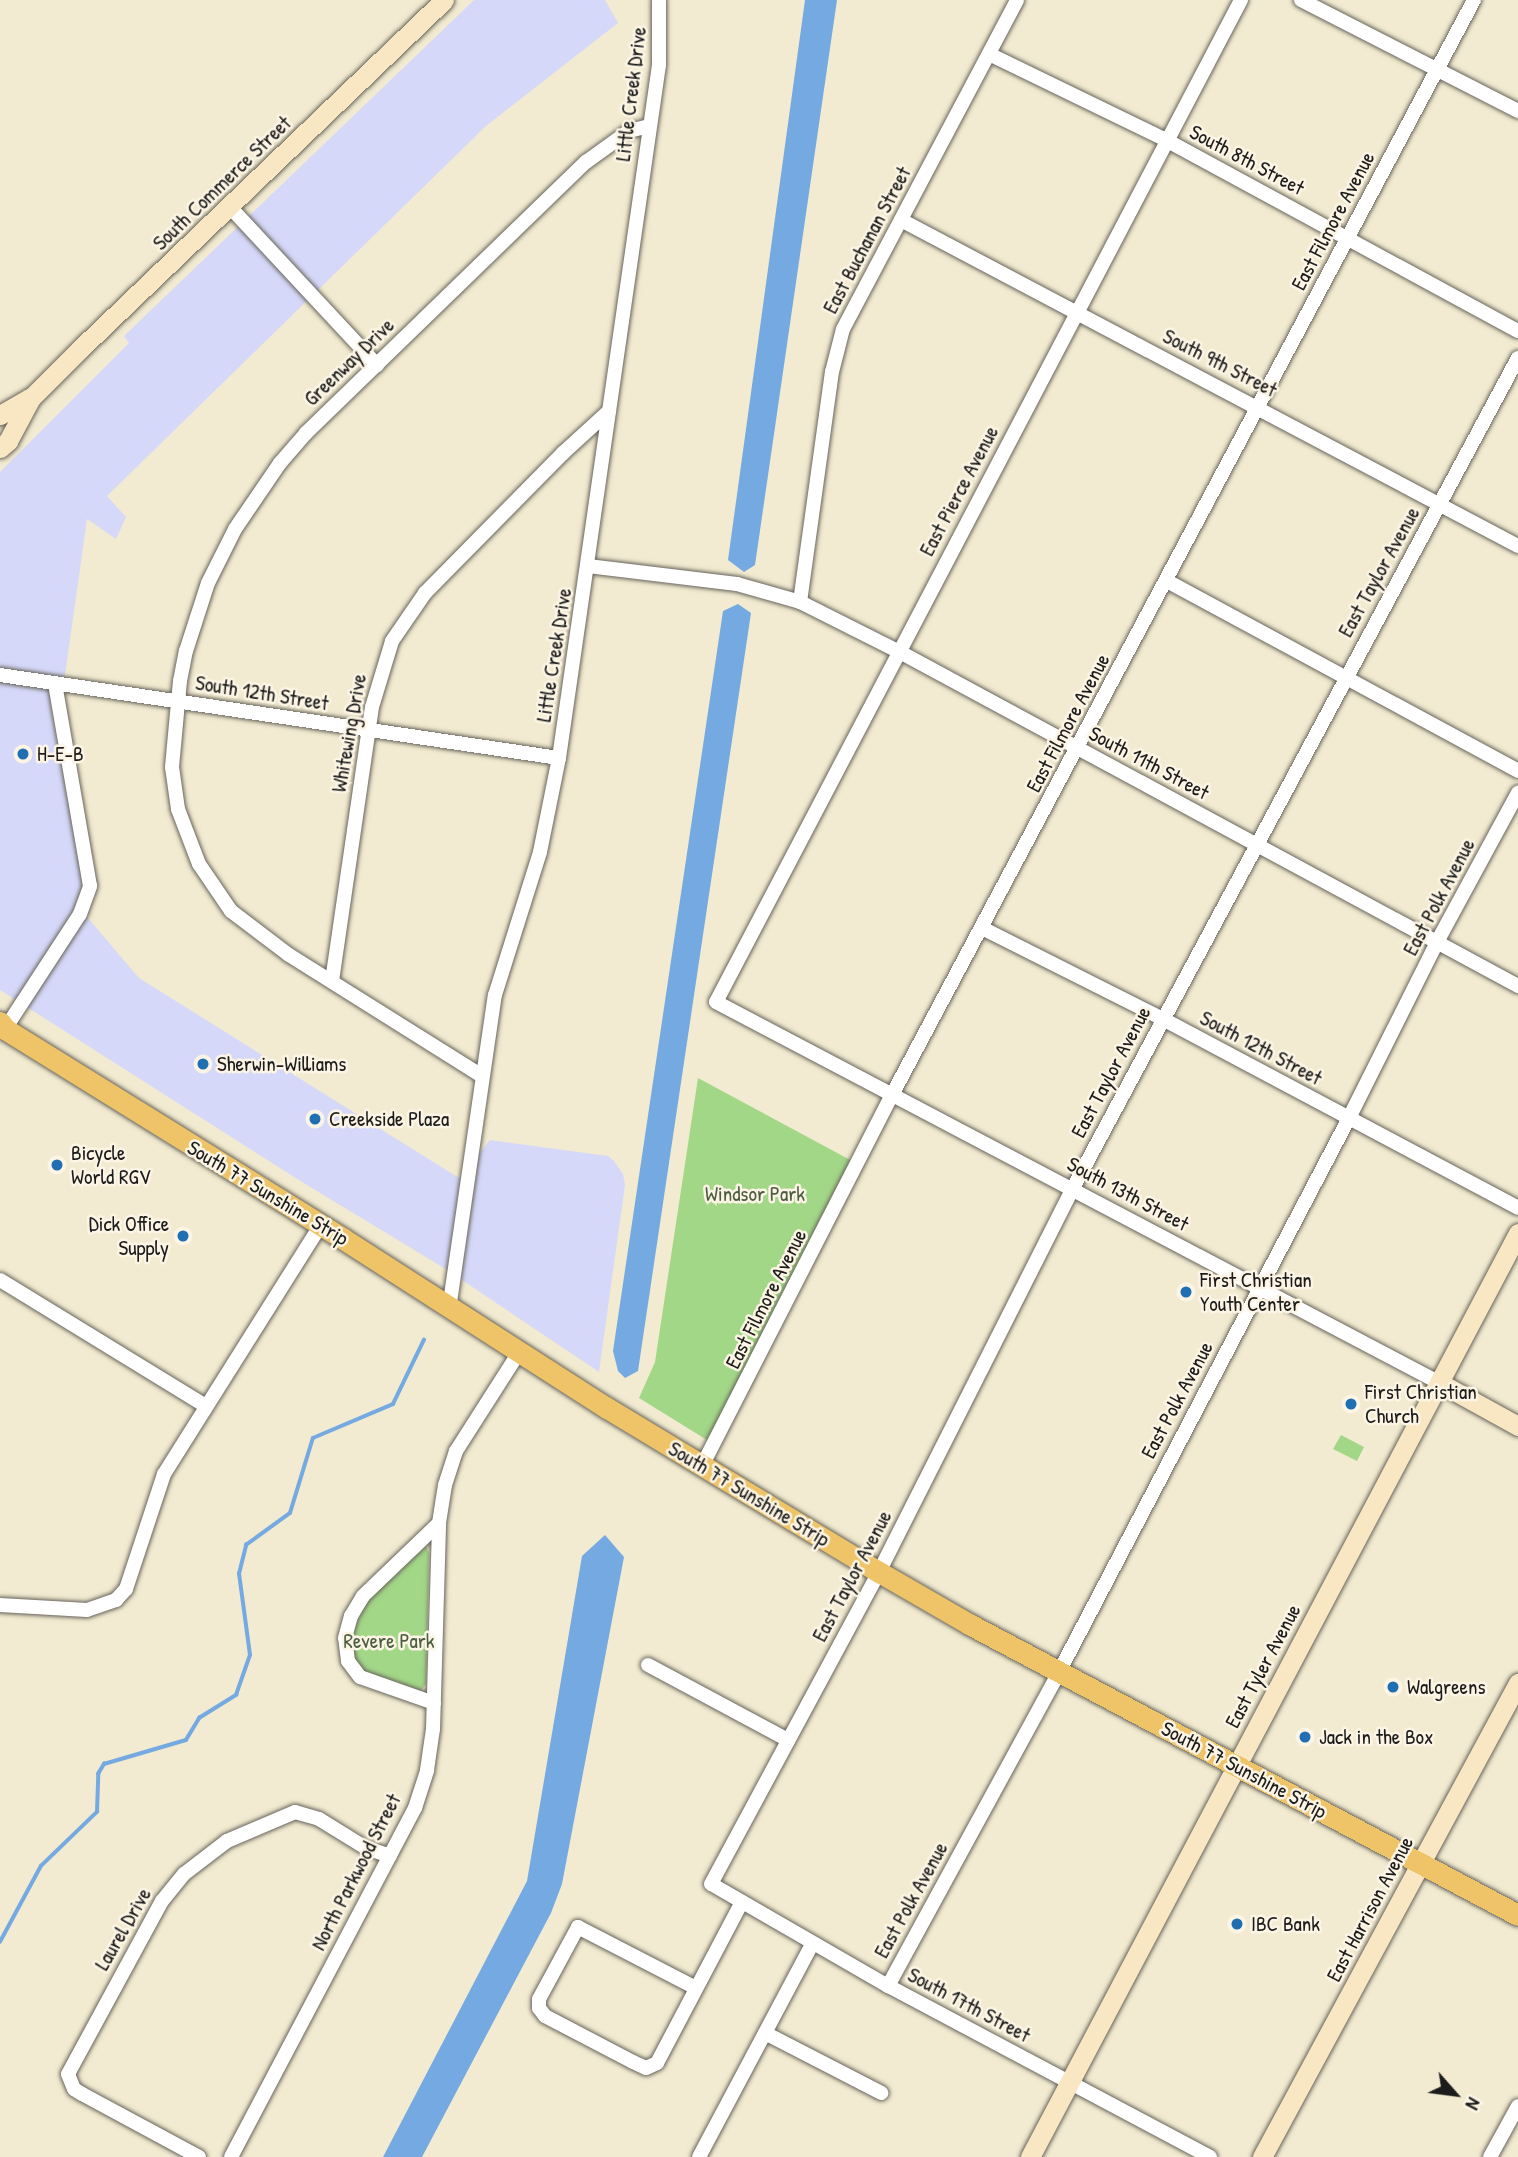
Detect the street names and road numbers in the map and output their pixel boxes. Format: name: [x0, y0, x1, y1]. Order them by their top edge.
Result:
street label: Little Creek Drive: [610, 25, 652, 163]
street label: South Commerce Street: [148, 111, 296, 255]
street label: South 8th Street: [1185, 119, 1309, 201]
street label: East Filmore Avenue: [1286, 147, 1380, 295]
street label: East Buchanan Street: [818, 162, 916, 318]
street label: Greenway Drive: [299, 313, 399, 411]
street label: South 9th Street: [1159, 323, 1281, 403]
street label: East Pierce Avenue: [914, 422, 1004, 560]
street label: East Taylor Avenue: [1333, 503, 1425, 641]
street label: Little Creek Drive: [531, 586, 577, 724]
street label: East Filmore Avenue: [1021, 649, 1115, 797]
street label: South 12th Street: [194, 670, 330, 716]
street label: Whitewing Drive: [326, 672, 372, 794]
street label: South 11th Street: [1085, 721, 1213, 805]
street label: East Polk Avenue: [1398, 834, 1480, 960]
street label: East Taylor Avenue: [1066, 1002, 1156, 1142]
street label: South 12th Street: [1196, 1005, 1326, 1091]
street label: South 77 Sunshine Strip: [183, 1135, 353, 1251]
street label: South 13th Street: [1063, 1151, 1193, 1237]
street label: East Filmore Avenue: [720, 1225, 812, 1373]
street label: East Polk Avenue: [1136, 1337, 1218, 1463]
street label: South 77 Sunshine Strip: [664, 1436, 834, 1552]
street label: East Taylor Avenue: [807, 1506, 897, 1646]
street label: East Tyler Avenue: [1220, 1600, 1306, 1732]
street label: South 77 Sunshine Strip: [1157, 1716, 1331, 1824]
street label: North Parkwood Street: [306, 1790, 406, 1954]
street label: East Harrison Avenue: [1321, 1832, 1419, 1986]
street label: East Polk Avenue: [869, 1838, 953, 1962]
street label: Laurel Drive: [89, 1883, 157, 1975]
street label: South 17th Street: [903, 1962, 1035, 2048]

